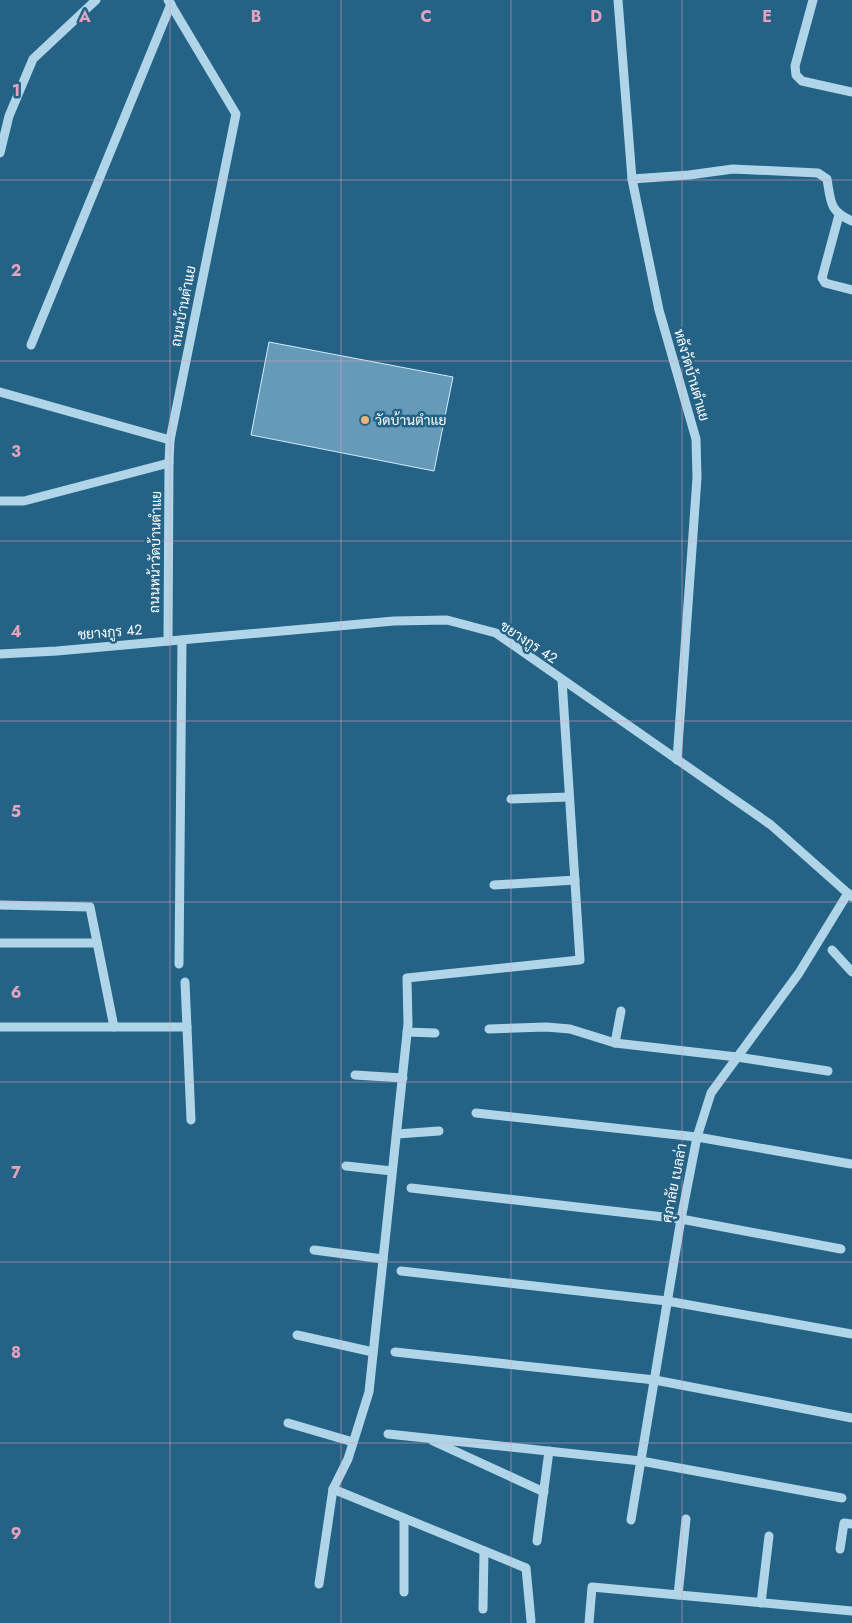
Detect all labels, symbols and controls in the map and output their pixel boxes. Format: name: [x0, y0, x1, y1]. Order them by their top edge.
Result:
text: A: [78, 5, 91, 28]
text: B: [251, 5, 261, 28]
text: C: [420, 5, 432, 28]
text: D: [590, 5, 602, 28]
text: E: [762, 5, 772, 28]
text: 1: [12, 79, 20, 102]
text: 2: [11, 259, 21, 282]
street label: ถนนบ้านตำแย: [165, 264, 201, 348]
street label: หลังวัดบ้านตำแย: [669, 327, 715, 423]
place label: วัดบ้านตำแย: [375, 410, 447, 430]
marker: วัดบ้านตำแย: [359, 414, 371, 426]
text: 3: [11, 440, 21, 463]
street label: ถนนหน้าวัดบ้านตำแย: [144, 491, 166, 613]
street label: ชยางกูร 42: [496, 616, 562, 668]
street label: ชยางกูร 42: [77, 619, 143, 645]
text: 4: [10, 620, 22, 643]
text: 5: [11, 800, 21, 823]
text: 6: [11, 981, 21, 1004]
street label: ศุภาลัย เบลล่า: [656, 1142, 692, 1224]
text: 7: [11, 1161, 21, 1184]
text: 8: [11, 1341, 21, 1364]
text: 9: [11, 1522, 21, 1545]

